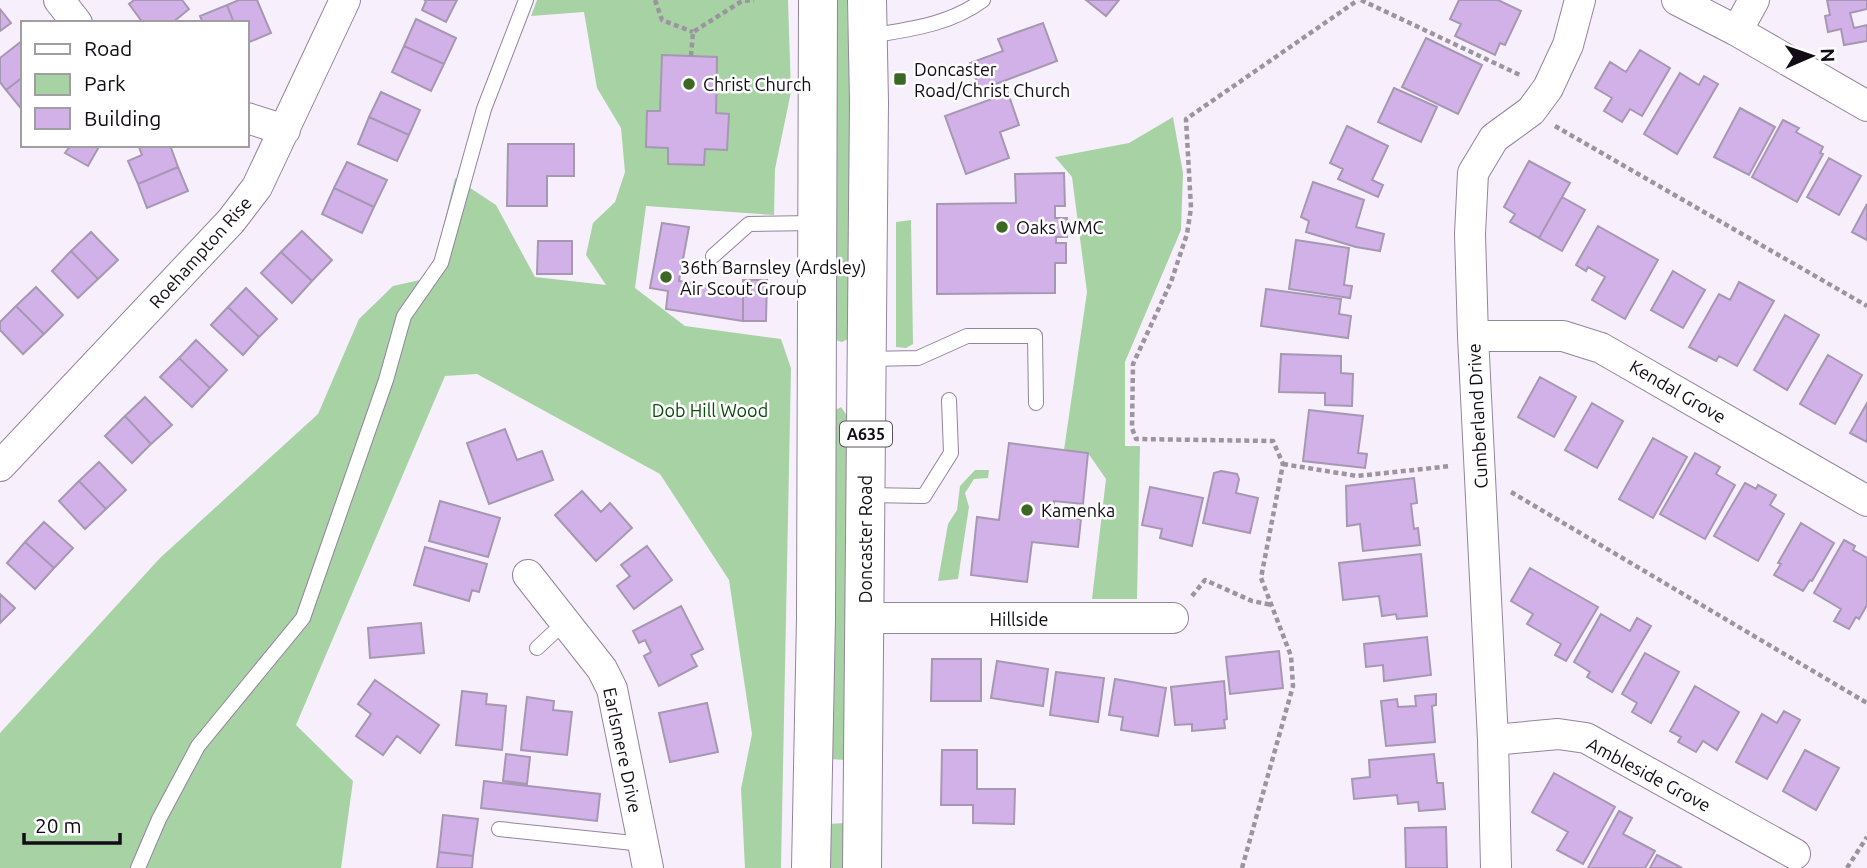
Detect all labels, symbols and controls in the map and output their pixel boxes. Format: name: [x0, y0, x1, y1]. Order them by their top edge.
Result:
legend: [21, 21, 248, 147]
north arrow: [1776, 21, 1846, 91]
text: Road: [84, 36, 132, 60]
text: N: [1817, 48, 1839, 63]
place label: Doncaster Road/Christ Church: [914, 59, 1070, 100]
text: Park: [84, 71, 126, 95]
marker: Doncaster Road/Christ Church: [892, 71, 908, 87]
place label: Christ Church: [703, 74, 812, 94]
marker: Christ Church: [681, 76, 697, 92]
text: Building: [84, 106, 161, 130]
street label: Roehampton Rise: [145, 192, 255, 312]
place label: Oaks WMC: [1016, 217, 1104, 237]
marker: Oaks WMC: [994, 219, 1010, 235]
place label: 36th Barnsley (Ardsley) Air Scout Group: [680, 257, 866, 298]
marker: 36th Barnsley (Ardsley) Air Scout Group: [658, 269, 674, 285]
street label: Cumberland Drive: [1463, 343, 1491, 489]
street label: Kendal Grove: [1626, 355, 1730, 427]
park label: Dob Hill Wood: [652, 400, 768, 420]
road number: A635: [840, 422, 892, 446]
street label: Doncaster Road: [855, 475, 875, 603]
place label: Kamenka: [1041, 500, 1115, 520]
marker: Kamenka: [1019, 502, 1035, 518]
street label: Hillside: [989, 609, 1049, 629]
street label: Earlsmere Drive: [600, 686, 646, 814]
street label: Ambleside Grove: [1584, 733, 1714, 815]
scale bar: [24, 802, 121, 846]
text: 20 m: [35, 813, 82, 837]

